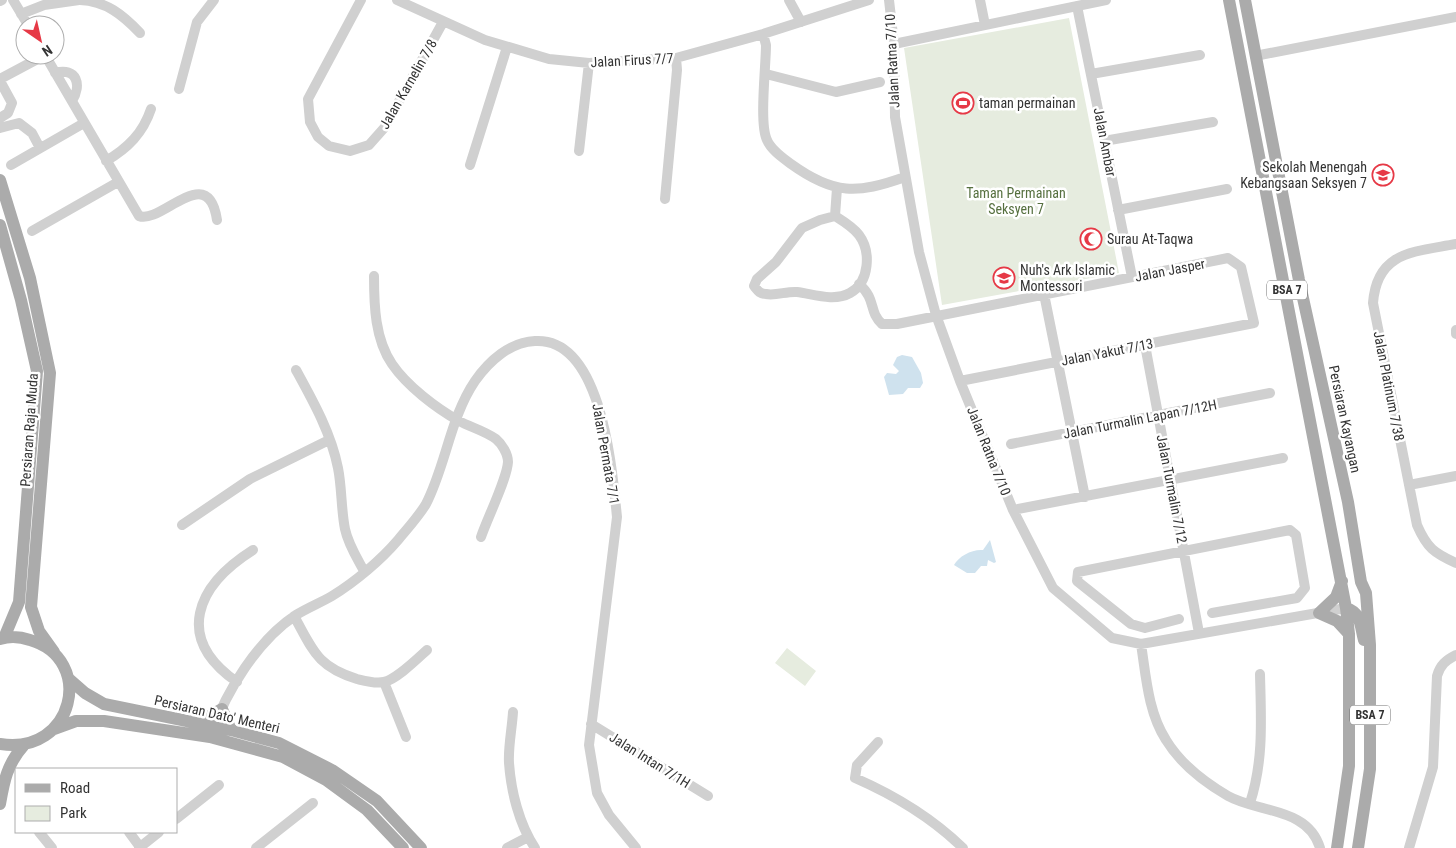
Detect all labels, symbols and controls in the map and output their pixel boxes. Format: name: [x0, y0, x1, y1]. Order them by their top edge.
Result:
street label: Jalan Ratna 7/10: [882, 13, 902, 109]
north arrow: [15, 15, 65, 65]
street label: Jalan Karnelin 7/8: [376, 36, 440, 132]
text: N: [39, 42, 55, 60]
street label: Jalan Firus 7/7: [590, 50, 674, 70]
sports icon: taman permainan: [951, 91, 975, 115]
place label: taman permainan: [979, 95, 1076, 111]
street label: Jalan Ambar: [1090, 106, 1120, 178]
place label: Sekolah Menengah Kebangsaan Seksyen 7: [1240, 159, 1367, 191]
school or university icon: Sekolah Menengah Kebangsaan Seksyen 7: [1371, 163, 1395, 187]
park label: Taman Permainan Seksyen 7: [966, 185, 1066, 217]
mosque icon: Surau At-Taqwa: [1079, 227, 1103, 251]
place label: Surau At-Taqwa: [1107, 231, 1193, 247]
street label: Jalan Jasper: [1134, 255, 1206, 285]
place label: Nuh's Ark Islamic Montessori: [1020, 262, 1115, 294]
school or university icon: Nuh's Ark Islamic Montessori: [992, 266, 1016, 290]
road number: BSA 7: [1267, 280, 1307, 300]
street label: Jalan Platinum 7/38: [1370, 330, 1408, 442]
street label: Jalan Yakut 7/13: [1060, 335, 1154, 369]
street label: Persiaran Kayangan: [1326, 364, 1364, 474]
street label: Persiaran Raja Muda: [17, 373, 41, 487]
street label: Jalan Turmalin Lapan 7/12H: [1062, 396, 1218, 442]
street label: Jalan Permata 7/1: [589, 402, 623, 506]
street label: Jalan Ratna 7/10: [964, 404, 1014, 498]
street label: Jalan Turmalin 7/12: [1154, 433, 1190, 545]
street label: Persiaran Dato' Menteri: [153, 692, 281, 736]
road number: BSA 7: [1350, 706, 1390, 724]
street label: Jalan Intan 7/1H: [607, 729, 693, 791]
legend: [15, 768, 178, 833]
text: Road: [60, 779, 90, 797]
text: Park: [60, 804, 87, 822]

